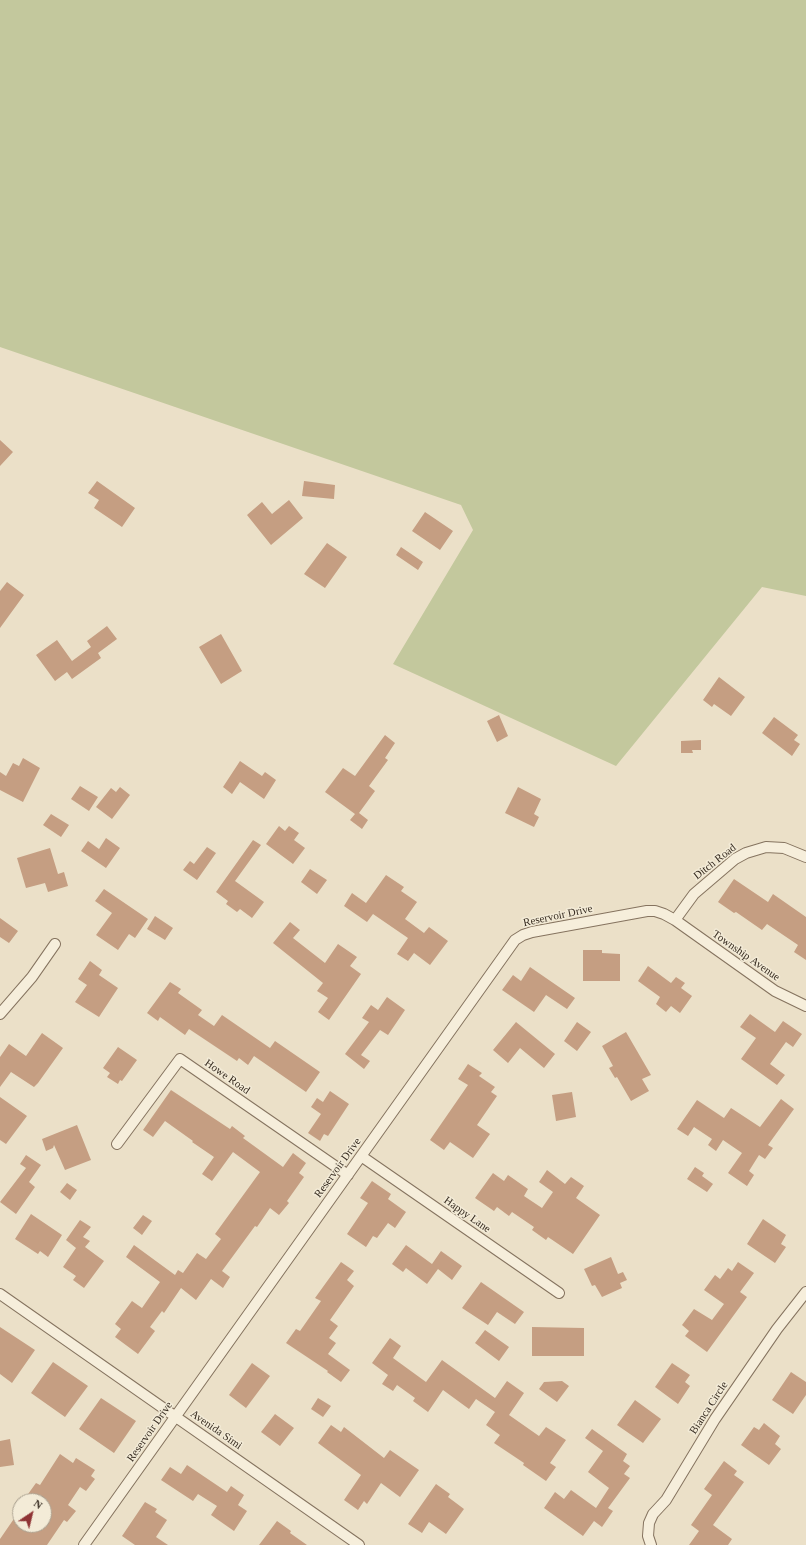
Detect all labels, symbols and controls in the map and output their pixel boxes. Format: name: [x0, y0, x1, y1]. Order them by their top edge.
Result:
street label: Ditch Road: [691, 841, 739, 883]
street label: Reservoir Drive: [522, 902, 594, 930]
street label: Township Avenue: [710, 928, 782, 984]
street label: Howe Road: [202, 1057, 252, 1097]
street label: Reservoir Drive: [312, 1136, 364, 1200]
street label: Happy Lane: [441, 1194, 493, 1236]
street label: Bianca Circle: [687, 1379, 731, 1437]
street label: Reservoir Drive: [124, 1399, 176, 1465]
street label: Avenida Simi: [188, 1407, 244, 1453]
north arrow: [12, 1493, 52, 1533]
text: N: [32, 1497, 45, 1511]

